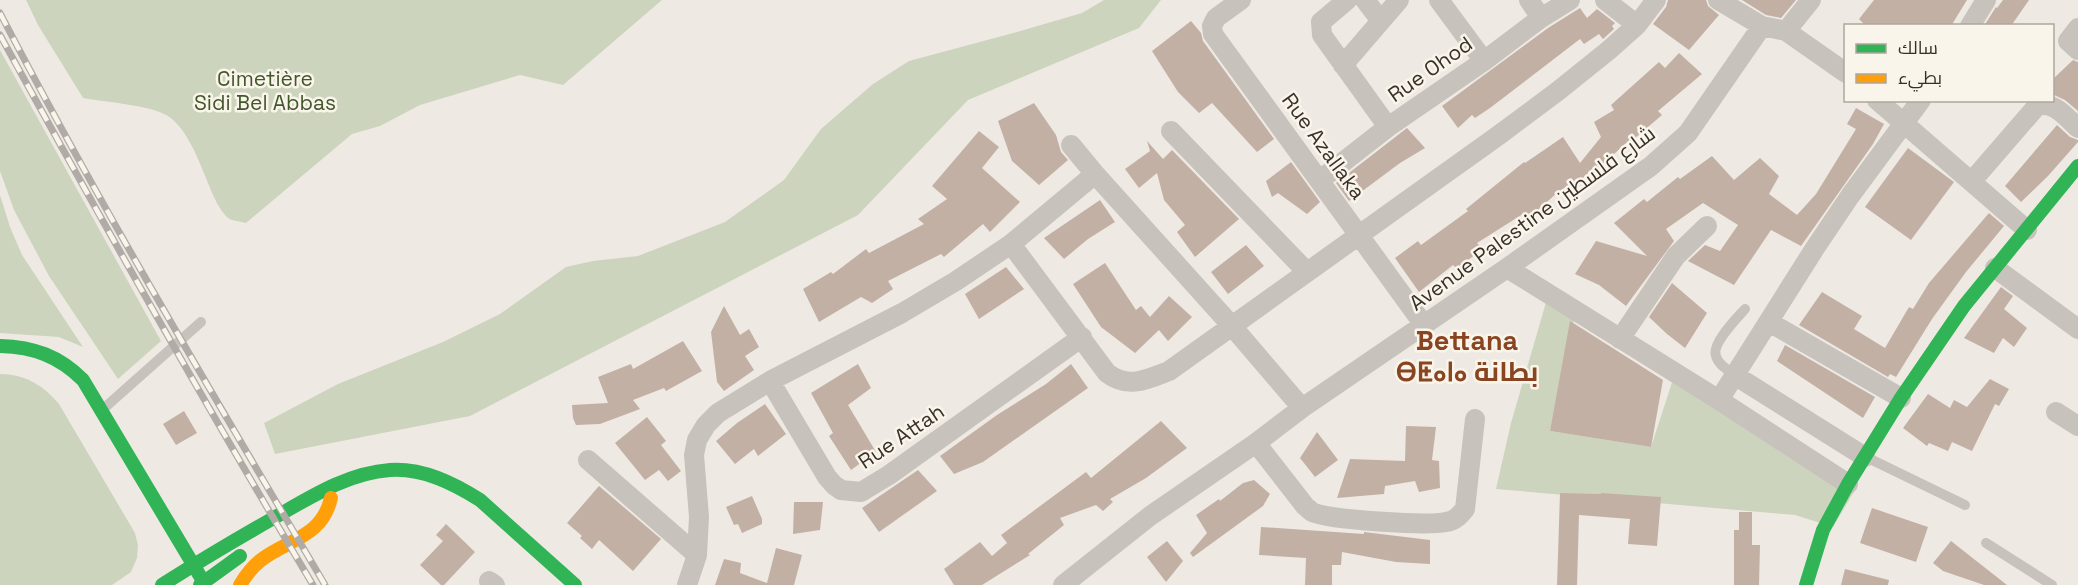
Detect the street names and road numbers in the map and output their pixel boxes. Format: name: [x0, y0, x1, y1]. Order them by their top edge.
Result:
street label: Rue Ohod: [1382, 30, 1478, 108]
street label: Rue Azallaka: [1276, 87, 1372, 205]
street label: Avenue Palestine شارع فلسطين: [1404, 120, 1661, 317]
street label: Rue Attah: [853, 397, 949, 475]

